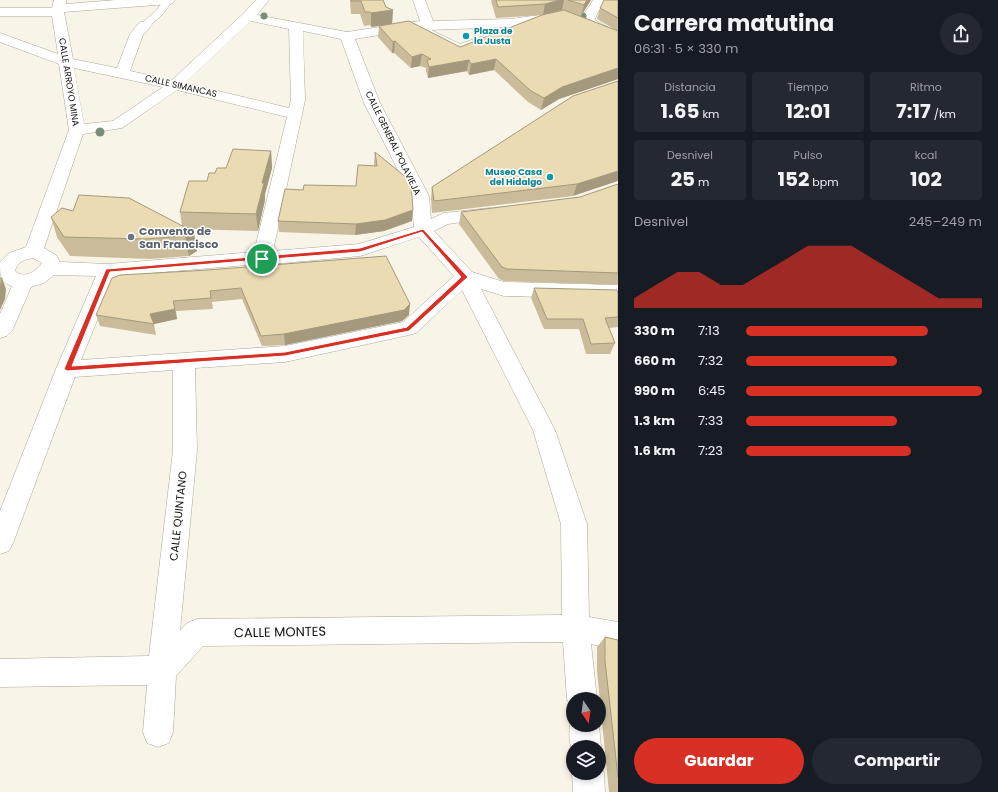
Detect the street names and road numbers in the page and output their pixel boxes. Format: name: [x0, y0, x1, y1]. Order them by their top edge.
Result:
street label: CALLE ARROYO MINA: [56, 37, 82, 127]
street label: CALLE SIMANCAS: [144, 72, 218, 100]
street label: CALLE GENERAL POLAVIEJA: [363, 89, 423, 197]
street label: CALLE QUINTANO: [165, 470, 191, 562]
street label: CALLE MONTES: [234, 622, 326, 642]

